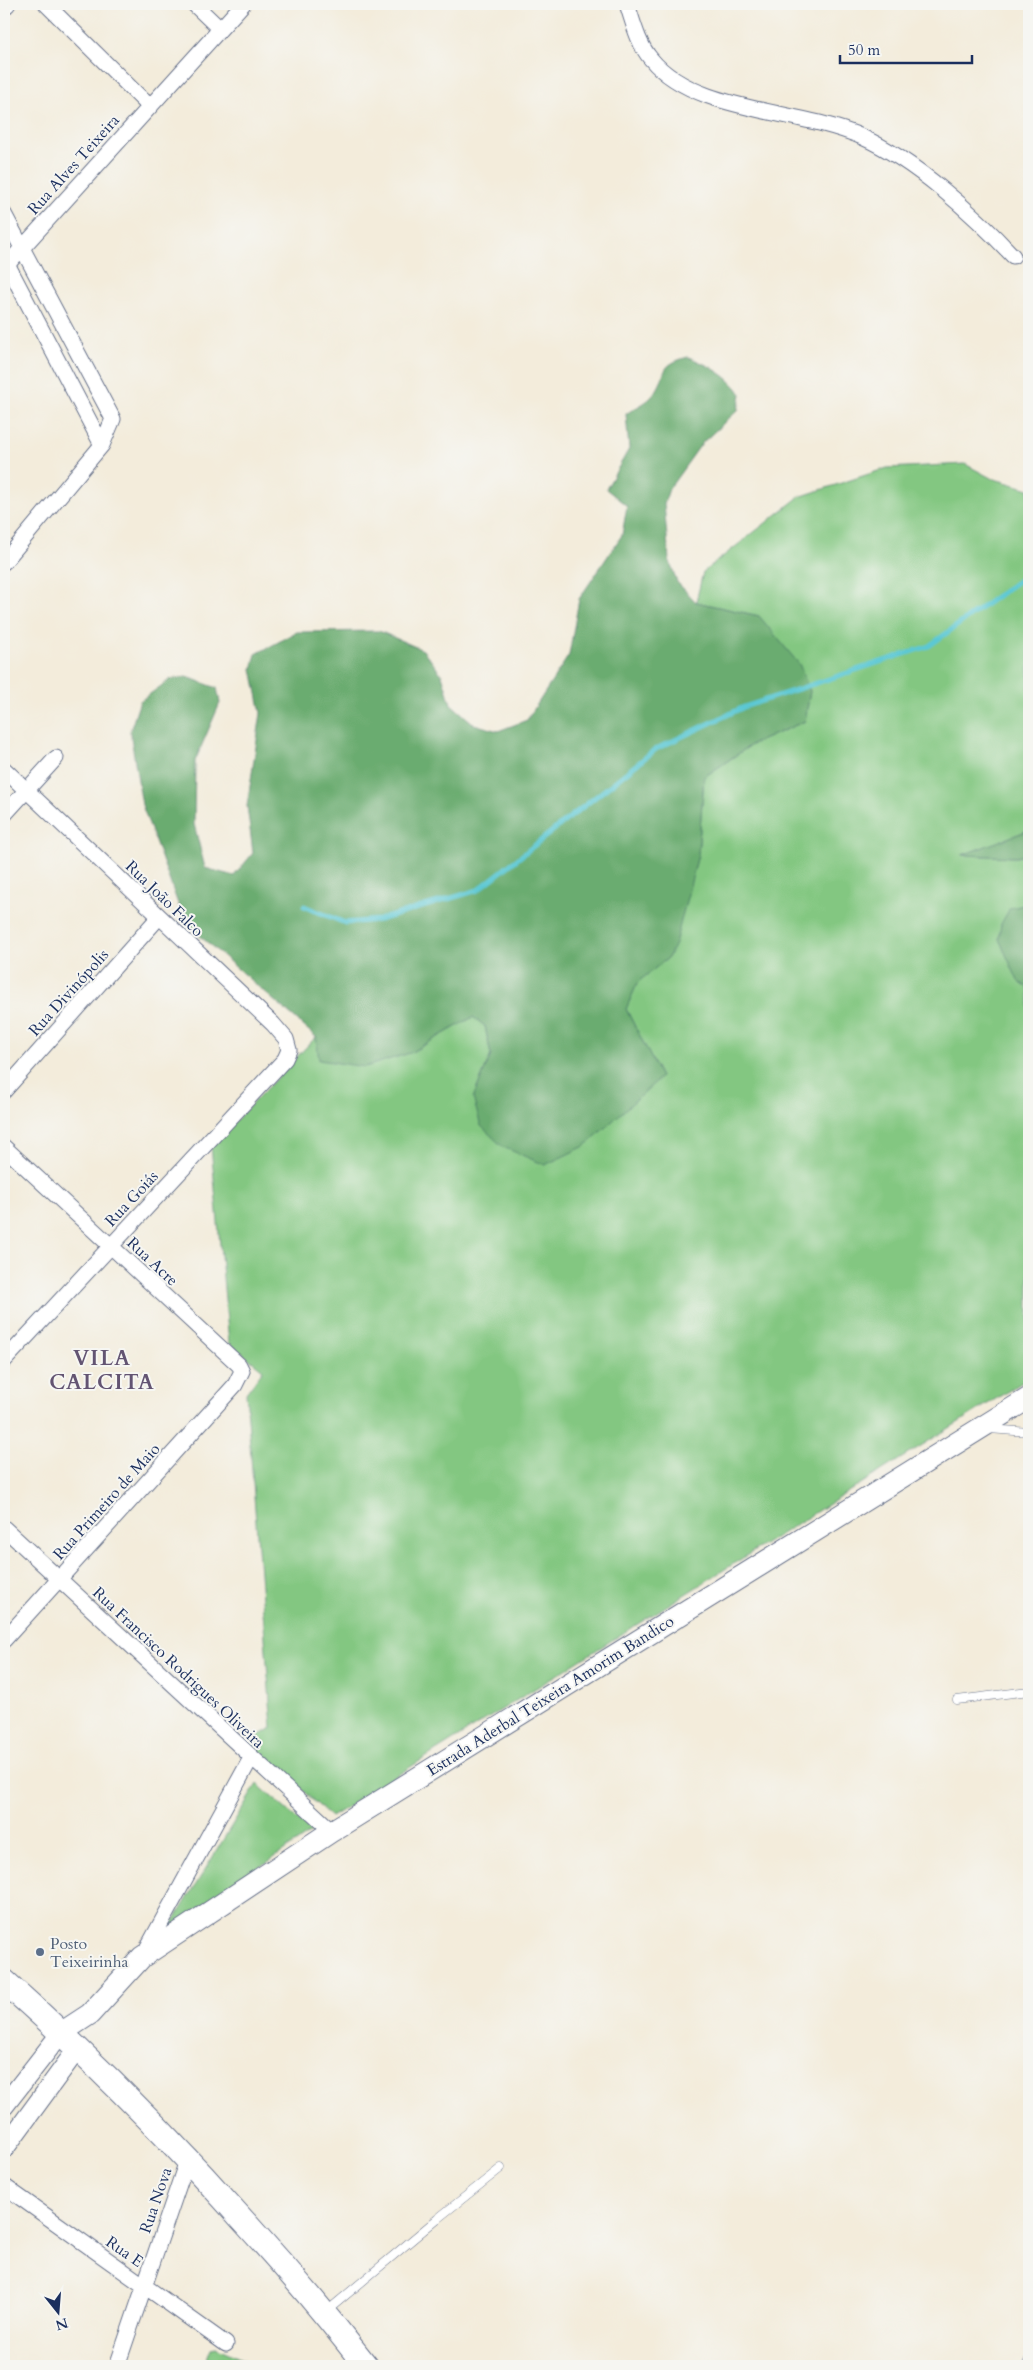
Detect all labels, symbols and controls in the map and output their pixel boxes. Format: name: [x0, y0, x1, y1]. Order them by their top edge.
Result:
scale bar: [840, 32, 973, 64]
text: 50 m: [848, 40, 880, 60]
street label: Rua Alves Teixeira: [23, 110, 125, 219]
street label: Rua João Falco: [120, 856, 209, 942]
street label: Rua Divinópolis: [24, 944, 114, 1041]
street label: Rua Goiás: [100, 1166, 163, 1231]
street label: Rua Acre: [122, 1232, 183, 1291]
district label: VILA CALCITA: [49, 1344, 155, 1397]
street label: Rua Primeiro de Maio: [48, 1438, 165, 1565]
street label: Rua Francisco Rodrigues Oliveira: [88, 1582, 269, 1753]
street label: Estrada Aderbal Teixeira Amorim Bandico: [423, 1610, 679, 1781]
place label: Posto Teixeirinha: [50, 1933, 128, 1973]
marker: Posto Teixeirinha: [34, 1946, 46, 1958]
street label: Rua Nova: [134, 2164, 178, 2236]
street label: Rua E: [101, 2231, 148, 2273]
north arrow: [32, 2288, 82, 2338]
text: N: [53, 2313, 70, 2335]

